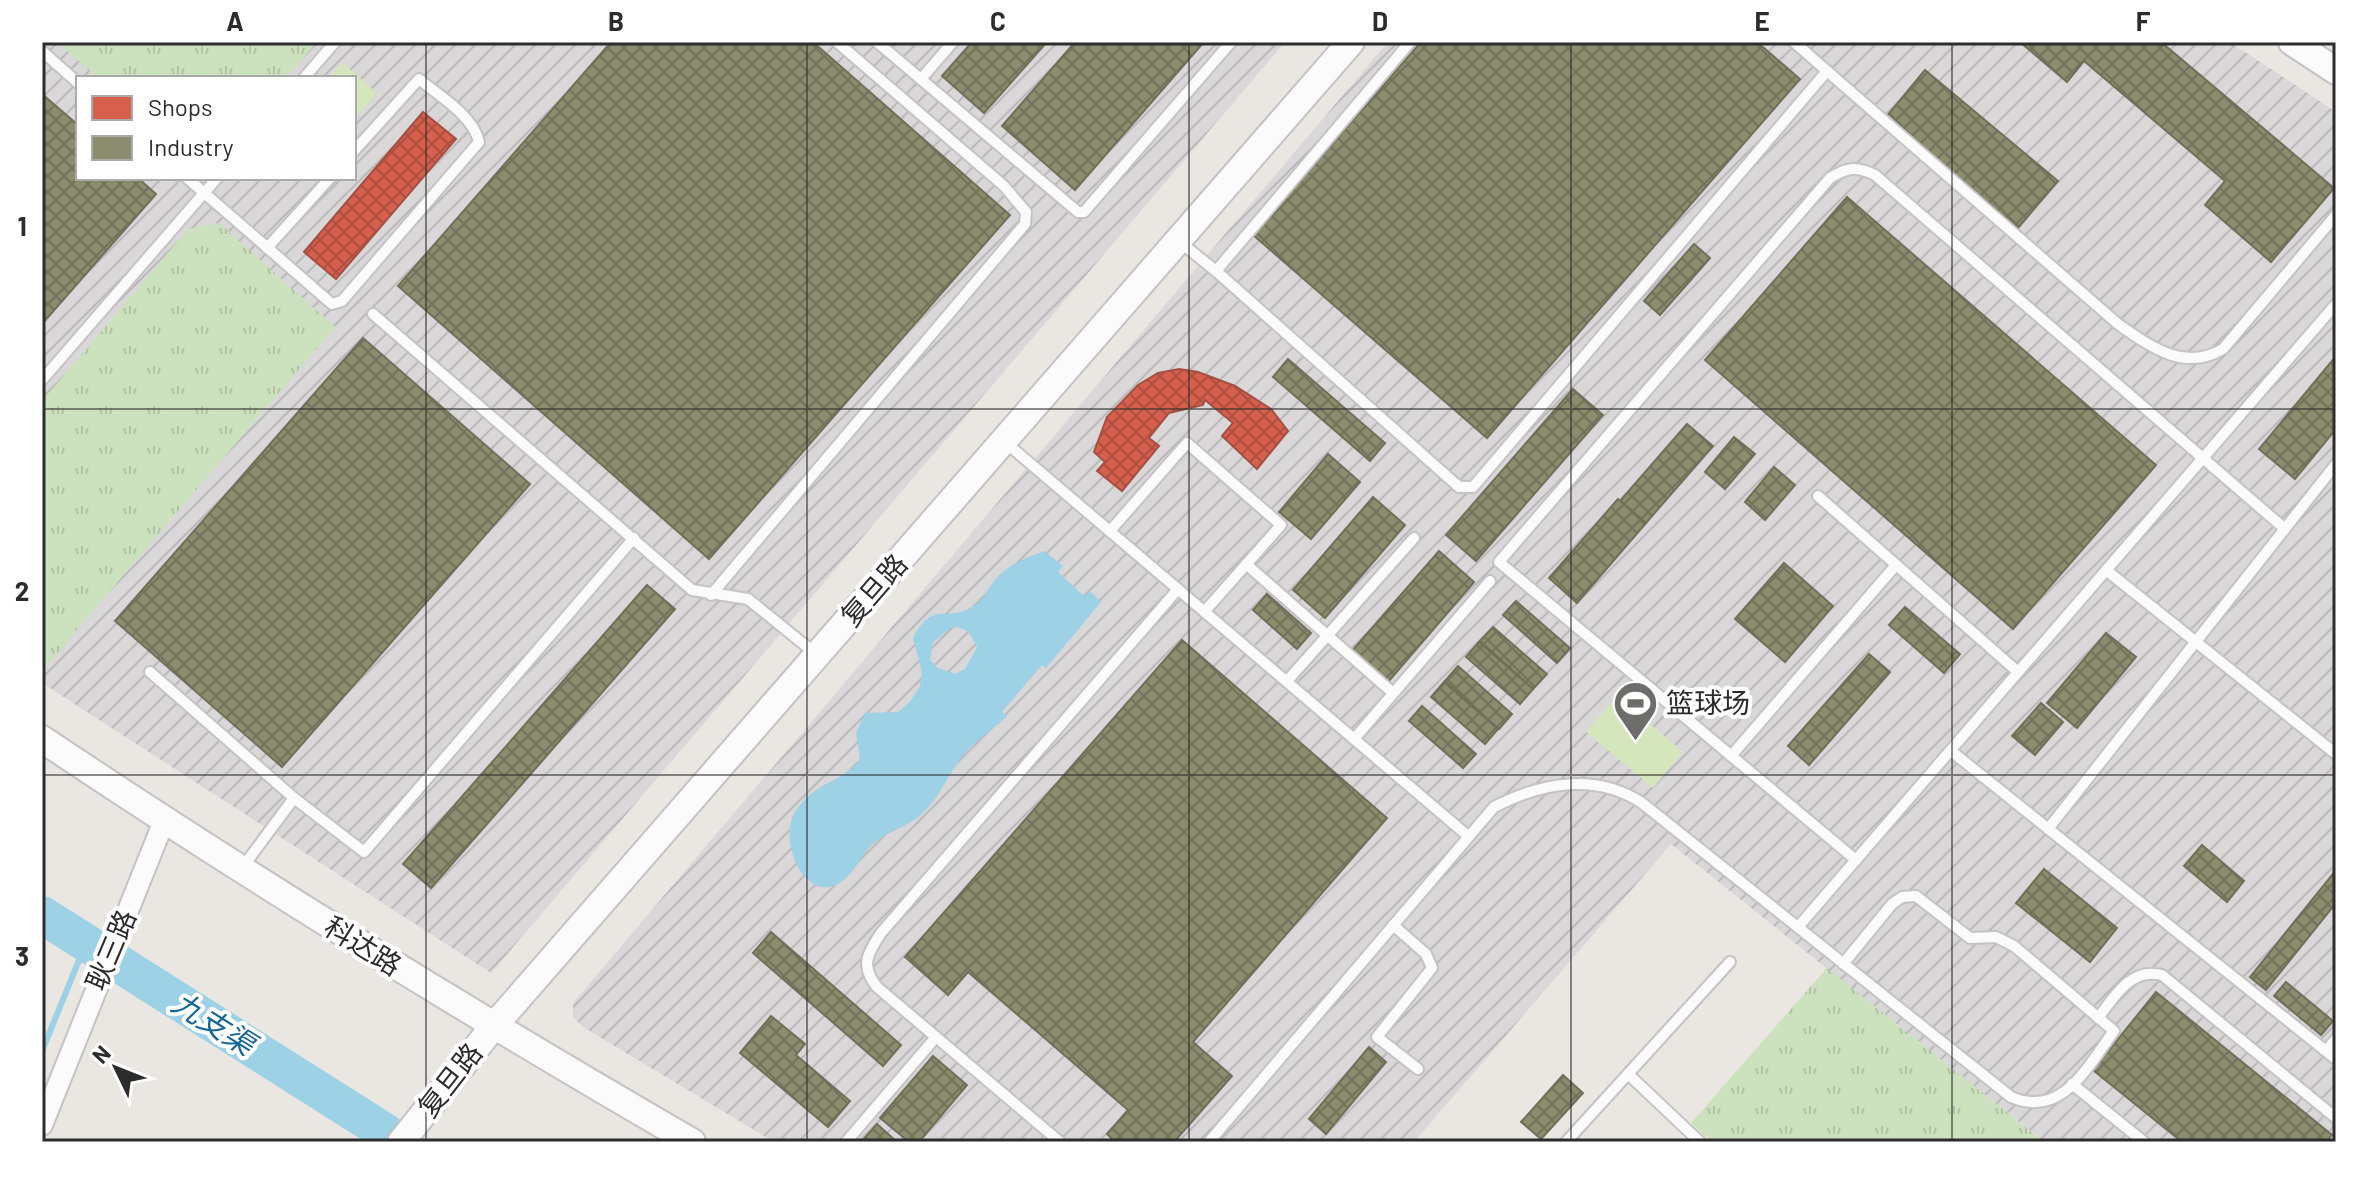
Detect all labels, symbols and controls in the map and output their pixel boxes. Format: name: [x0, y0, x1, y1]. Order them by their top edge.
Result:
text: A: [226, 5, 244, 36]
text: B: [608, 5, 624, 36]
text: C: [990, 5, 1006, 36]
text: D: [1372, 5, 1388, 36]
text: E: [1754, 5, 1770, 36]
text: F: [2136, 5, 2151, 36]
legend: [76, 76, 356, 180]
text: Shops: [148, 92, 213, 121]
text: Industry: [148, 132, 234, 161]
text: 1: [17, 210, 27, 241]
street label: 复旦路: [833, 546, 914, 632]
text: 2: [15, 575, 29, 606]
sports icon: 篮球场: [1611, 679, 1659, 742]
place label: 篮球场: [1666, 685, 1750, 719]
street label: 耿三路: [78, 904, 142, 995]
street label: 科达路: [319, 908, 408, 982]
text: 3: [15, 940, 29, 971]
water label: 九支渠: [166, 983, 265, 1064]
north arrow: [76, 1028, 156, 1108]
street label: 复旦路: [410, 1036, 488, 1123]
text: N: [86, 1039, 115, 1068]

